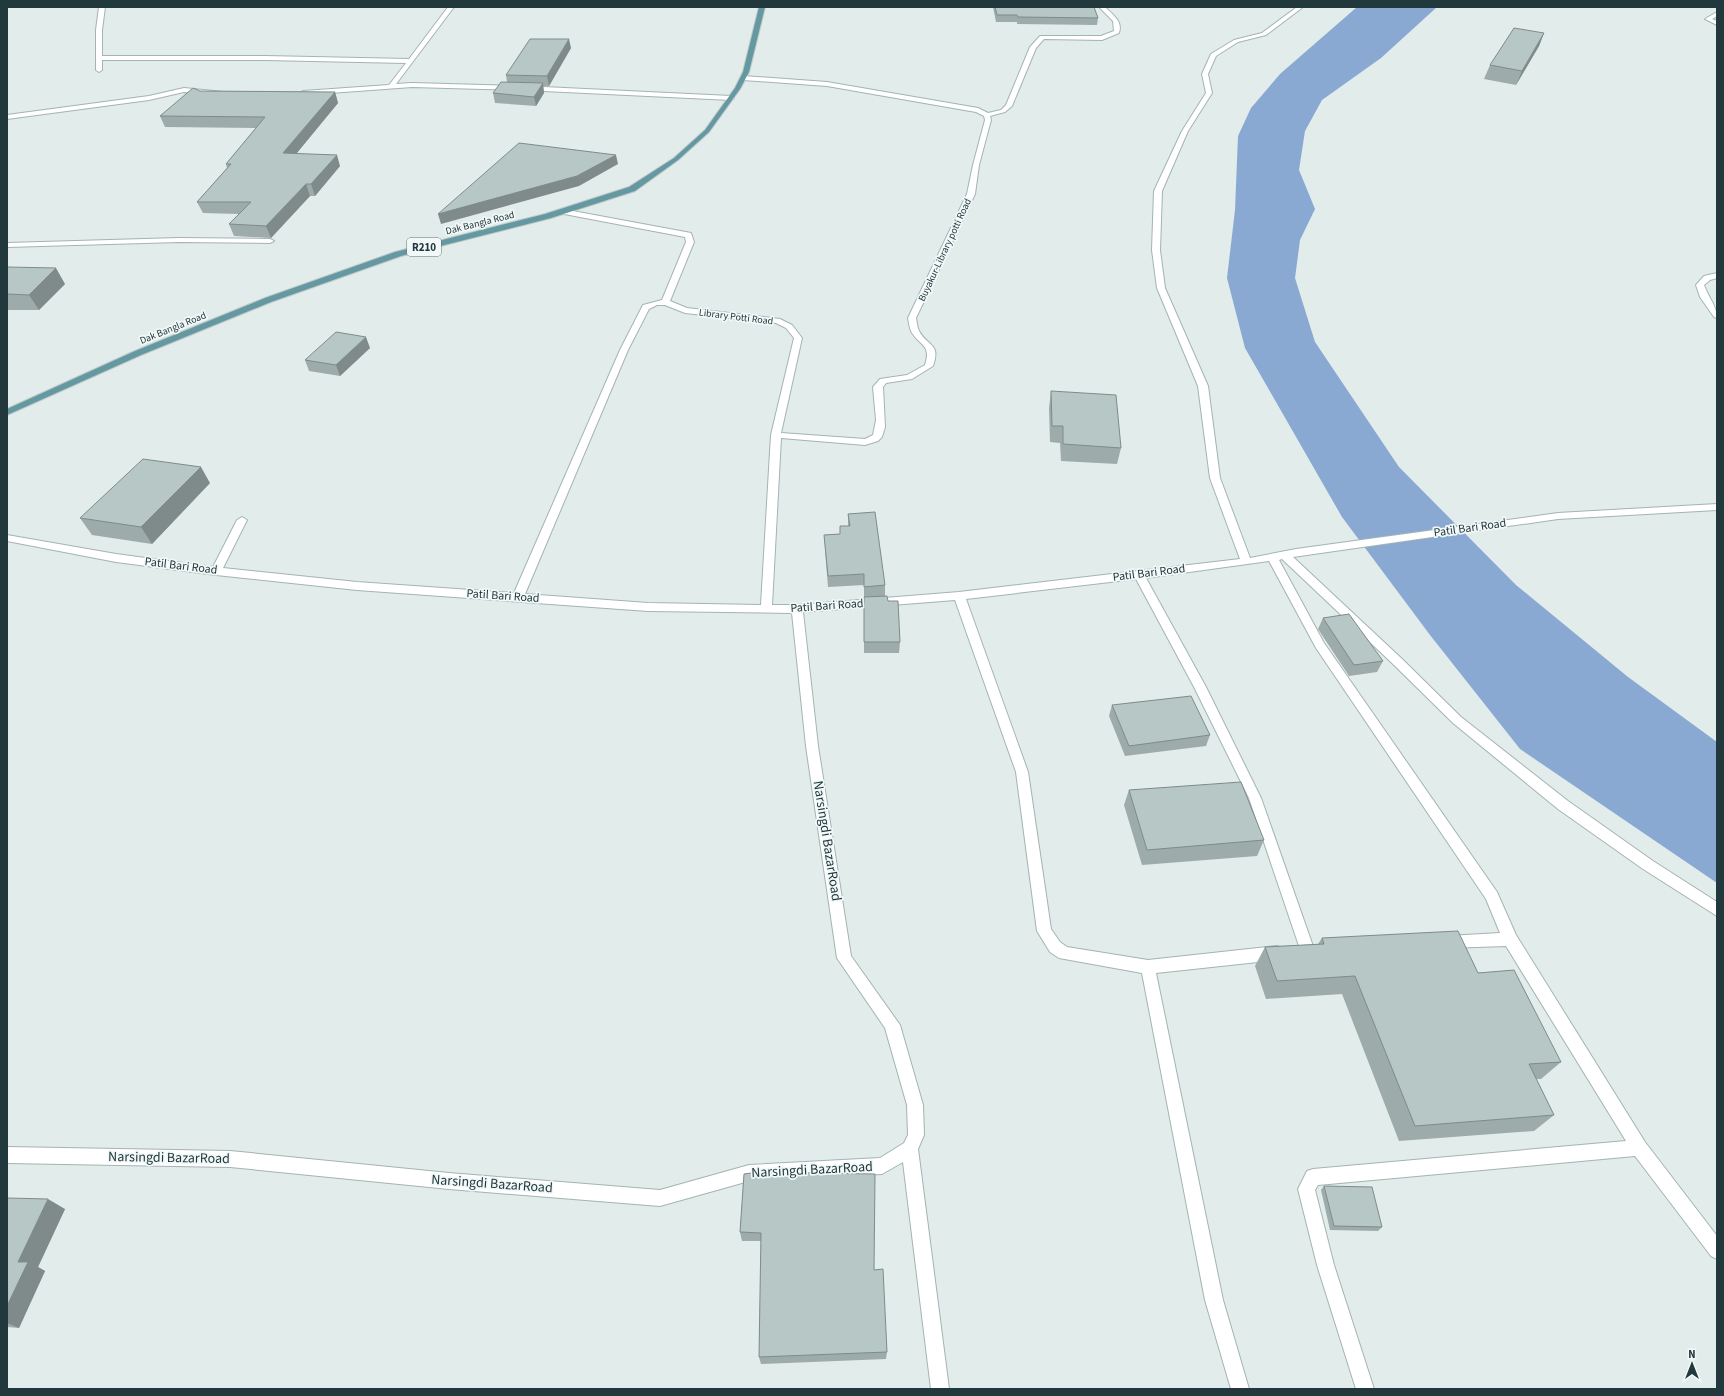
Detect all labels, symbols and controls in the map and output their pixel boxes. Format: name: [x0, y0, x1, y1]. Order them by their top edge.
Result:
street label: Buyakur-Library potti Road: [915, 196, 975, 304]
street label: Dak Bangla Road: [444, 208, 516, 238]
road number: R210: [407, 238, 441, 256]
street label: Library Potti Road: [698, 306, 774, 328]
street label: Dak Bangla Road: [138, 308, 208, 348]
street label: Patil Bari Road: [1433, 515, 1507, 541]
street label: Patil Bari Road: [144, 553, 218, 579]
street label: Patil Bari Road: [1112, 560, 1186, 586]
street label: Patil Bari Road: [466, 585, 540, 607]
street label: Patil Bari Road: [790, 595, 864, 617]
street label: Narsingdi BazarRoad: [808, 779, 846, 903]
street label: Narsingdi BazarRoad: [108, 1147, 230, 1169]
street label: Narsingdi BazarRoad: [751, 1157, 873, 1183]
street label: Narsingdi BazarRoad: [431, 1170, 553, 1198]
north arrow: [1672, 1344, 1712, 1384]
text: N: [1688, 1347, 1696, 1362]

